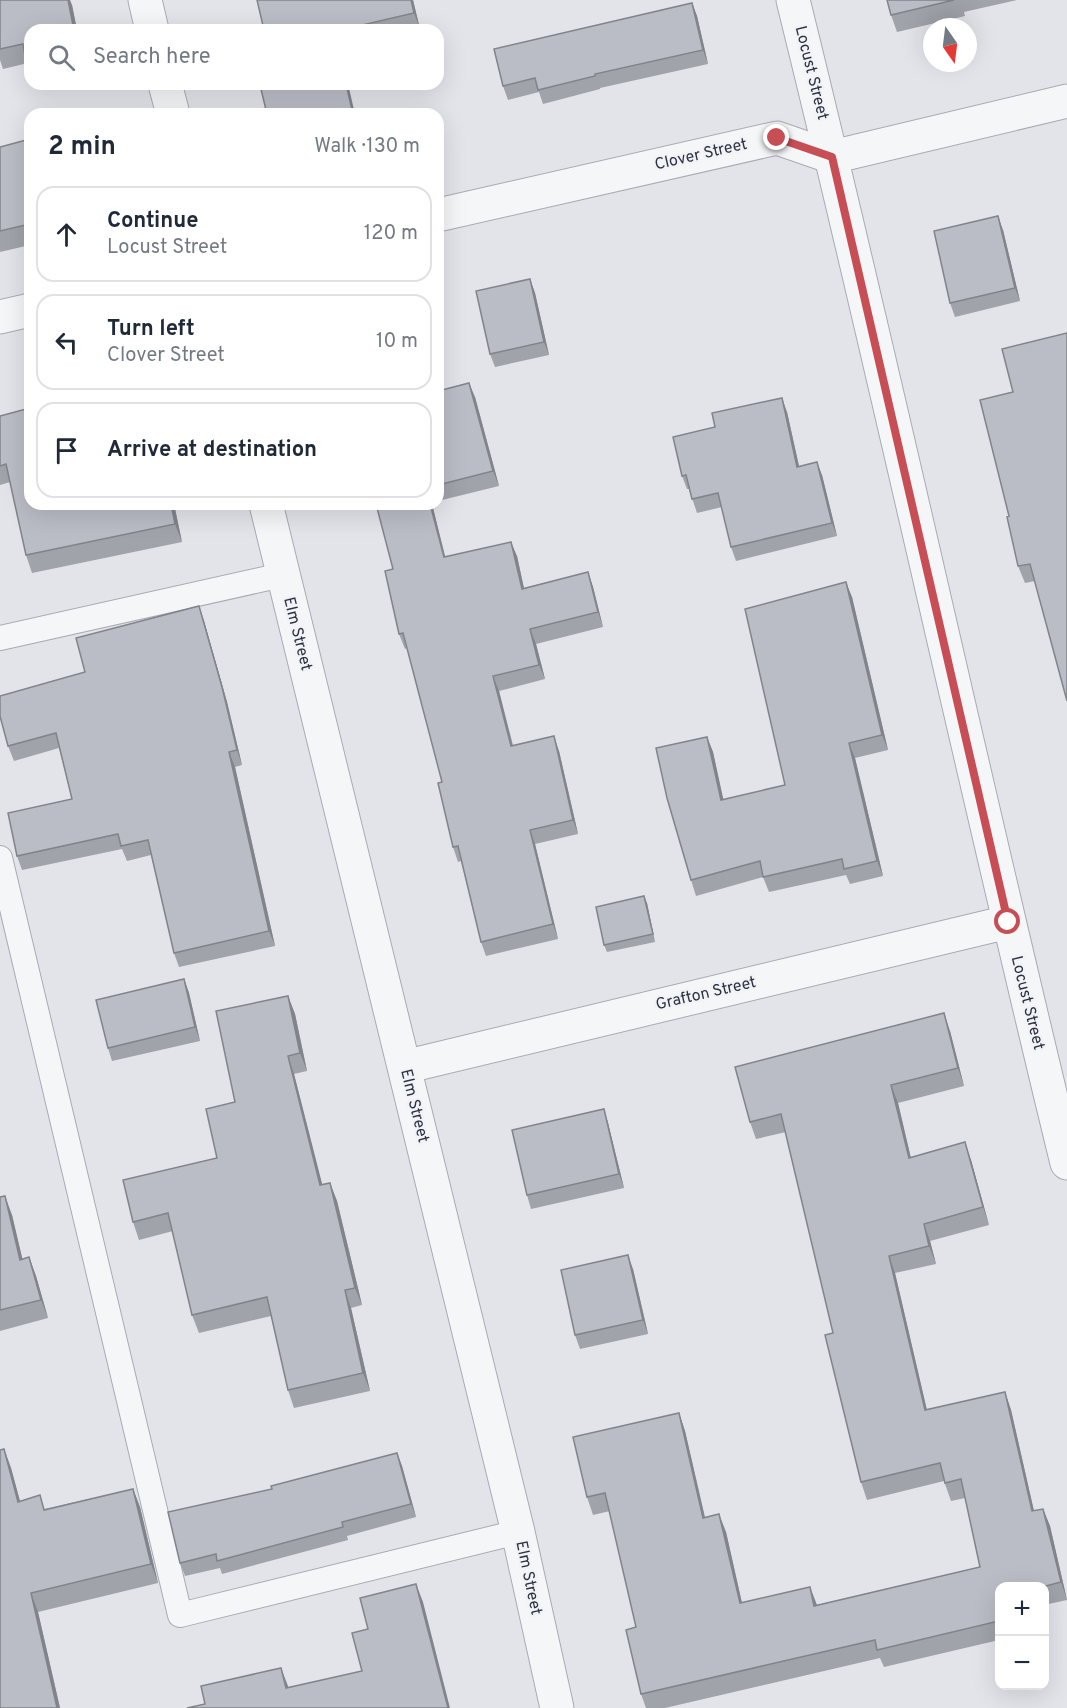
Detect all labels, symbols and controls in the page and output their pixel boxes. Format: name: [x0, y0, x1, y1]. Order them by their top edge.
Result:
north arrow: [923, 18, 977, 72]
search box: [24, 24, 444, 90]
street label: Locust Street: [790, 24, 832, 122]
icon: search: [45, 41, 78, 74]
text: Search here: [93, 44, 211, 71]
route end: [763, 124, 789, 150]
text: 2 min: [48, 131, 116, 164]
text: Walk · 130 m: [314, 134, 420, 160]
street label: Clover Street: [653, 135, 749, 175]
text: Continue: [107, 208, 198, 235]
icon: ahead: [50, 218, 83, 251]
text: 120 m: [364, 221, 418, 247]
text: Locust Street: [107, 235, 227, 261]
text: Turn left: [107, 316, 195, 343]
icon: left: [50, 326, 83, 359]
text: 10 m: [376, 329, 418, 355]
text: Clover Street: [107, 343, 225, 369]
icon: arrive: [50, 434, 83, 467]
text: Arrive at destination: [107, 437, 317, 464]
street label: Elm Street: [278, 595, 316, 673]
route start: [994, 908, 1020, 934]
street label: Locust Street: [1006, 954, 1048, 1052]
street label: Grafton Street: [654, 973, 758, 1015]
street label: Elm Street: [395, 1067, 433, 1145]
street label: Elm Street: [510, 1539, 546, 1617]
map controls: [995, 1582, 1049, 1690]
button: +: [995, 1582, 1049, 1636]
button: −: [995, 1636, 1049, 1690]

